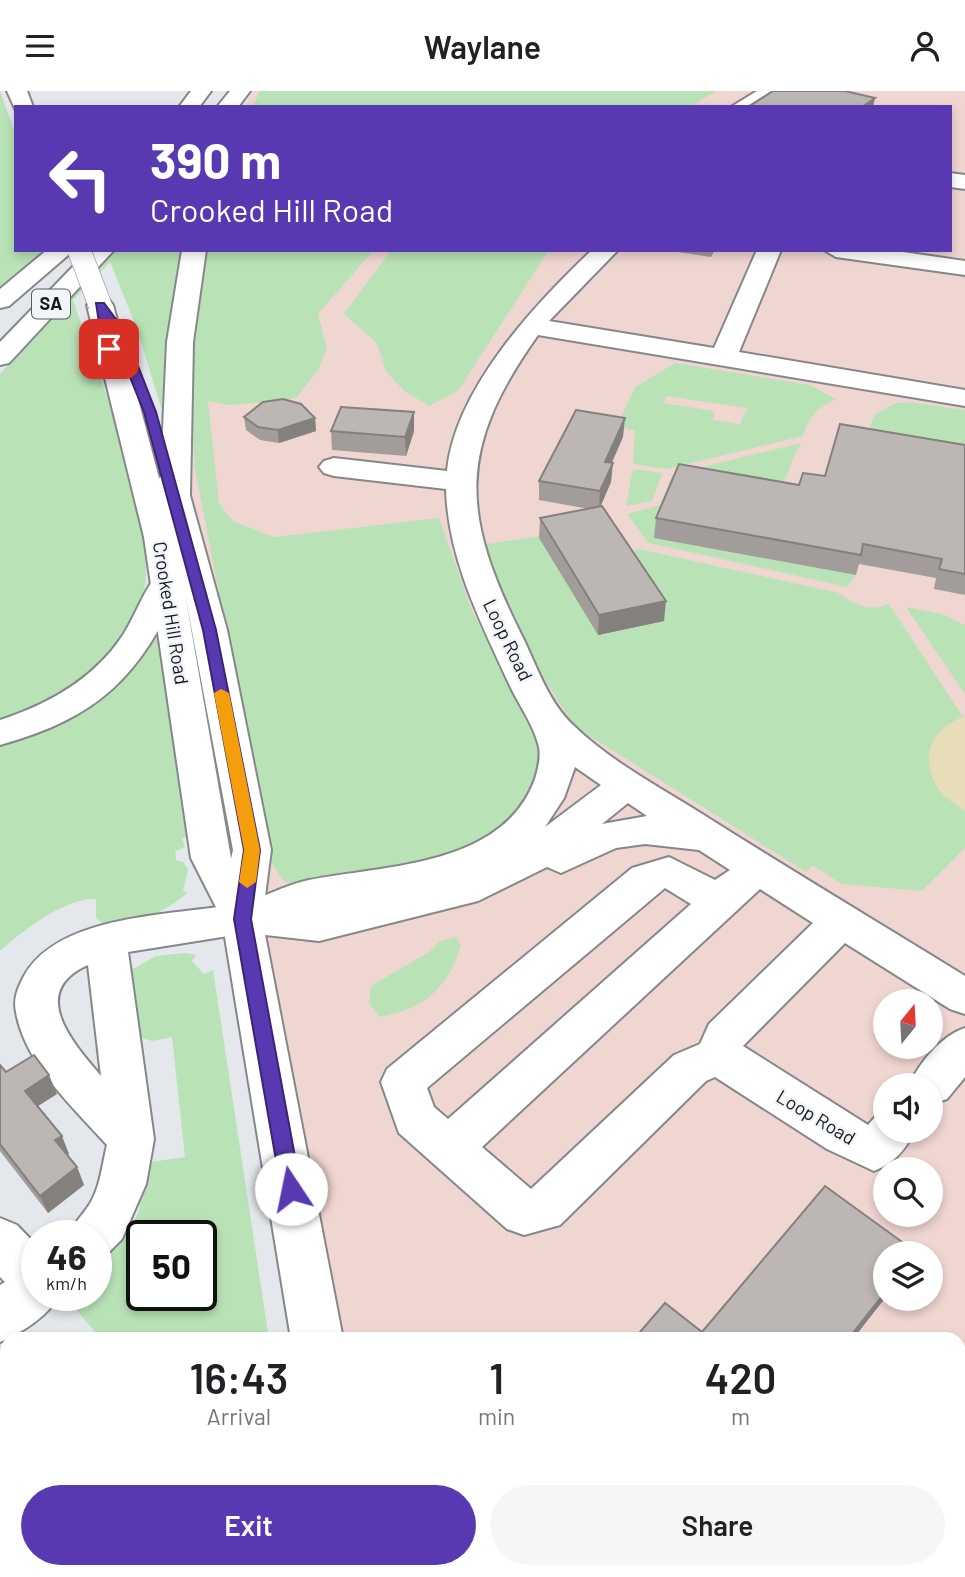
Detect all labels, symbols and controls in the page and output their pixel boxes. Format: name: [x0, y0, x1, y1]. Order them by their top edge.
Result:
icon: menu: [21, 27, 59, 65]
text: Waylane: [424, 27, 541, 65]
icon: person: [906, 27, 944, 65]
text: 390 m: [150, 130, 281, 189]
icon: left: [35, 133, 126, 224]
text: Crooked Hill Road: [150, 190, 393, 228]
road number: SA: [32, 289, 70, 319]
pin: [79, 319, 139, 379]
icon: arrive: [90, 330, 128, 368]
street label: Crooked Hill Road: [149, 540, 194, 686]
street label: Loop Road: [479, 595, 538, 684]
north arrow: [873, 989, 943, 1059]
map controls: [873, 989, 943, 1311]
button: sound: [873, 1073, 943, 1143]
street label: Loop Road: [773, 1084, 860, 1149]
position arrow: [254, 1152, 328, 1226]
button: search: [873, 1157, 943, 1227]
speed limit sign: 50: [126, 1220, 217, 1311]
text: 46: [47, 1235, 86, 1277]
button: layers: [873, 1241, 943, 1311]
text: km/h: [46, 1272, 87, 1294]
text: 16:43: [190, 1352, 288, 1402]
text: 1: [489, 1352, 504, 1402]
text: 420: [705, 1352, 776, 1402]
text: Arrival: [207, 1402, 271, 1430]
text: min: [478, 1402, 515, 1430]
text: m: [731, 1402, 750, 1430]
button: Exit: [21, 1485, 476, 1565]
button: Share: [490, 1485, 945, 1565]

